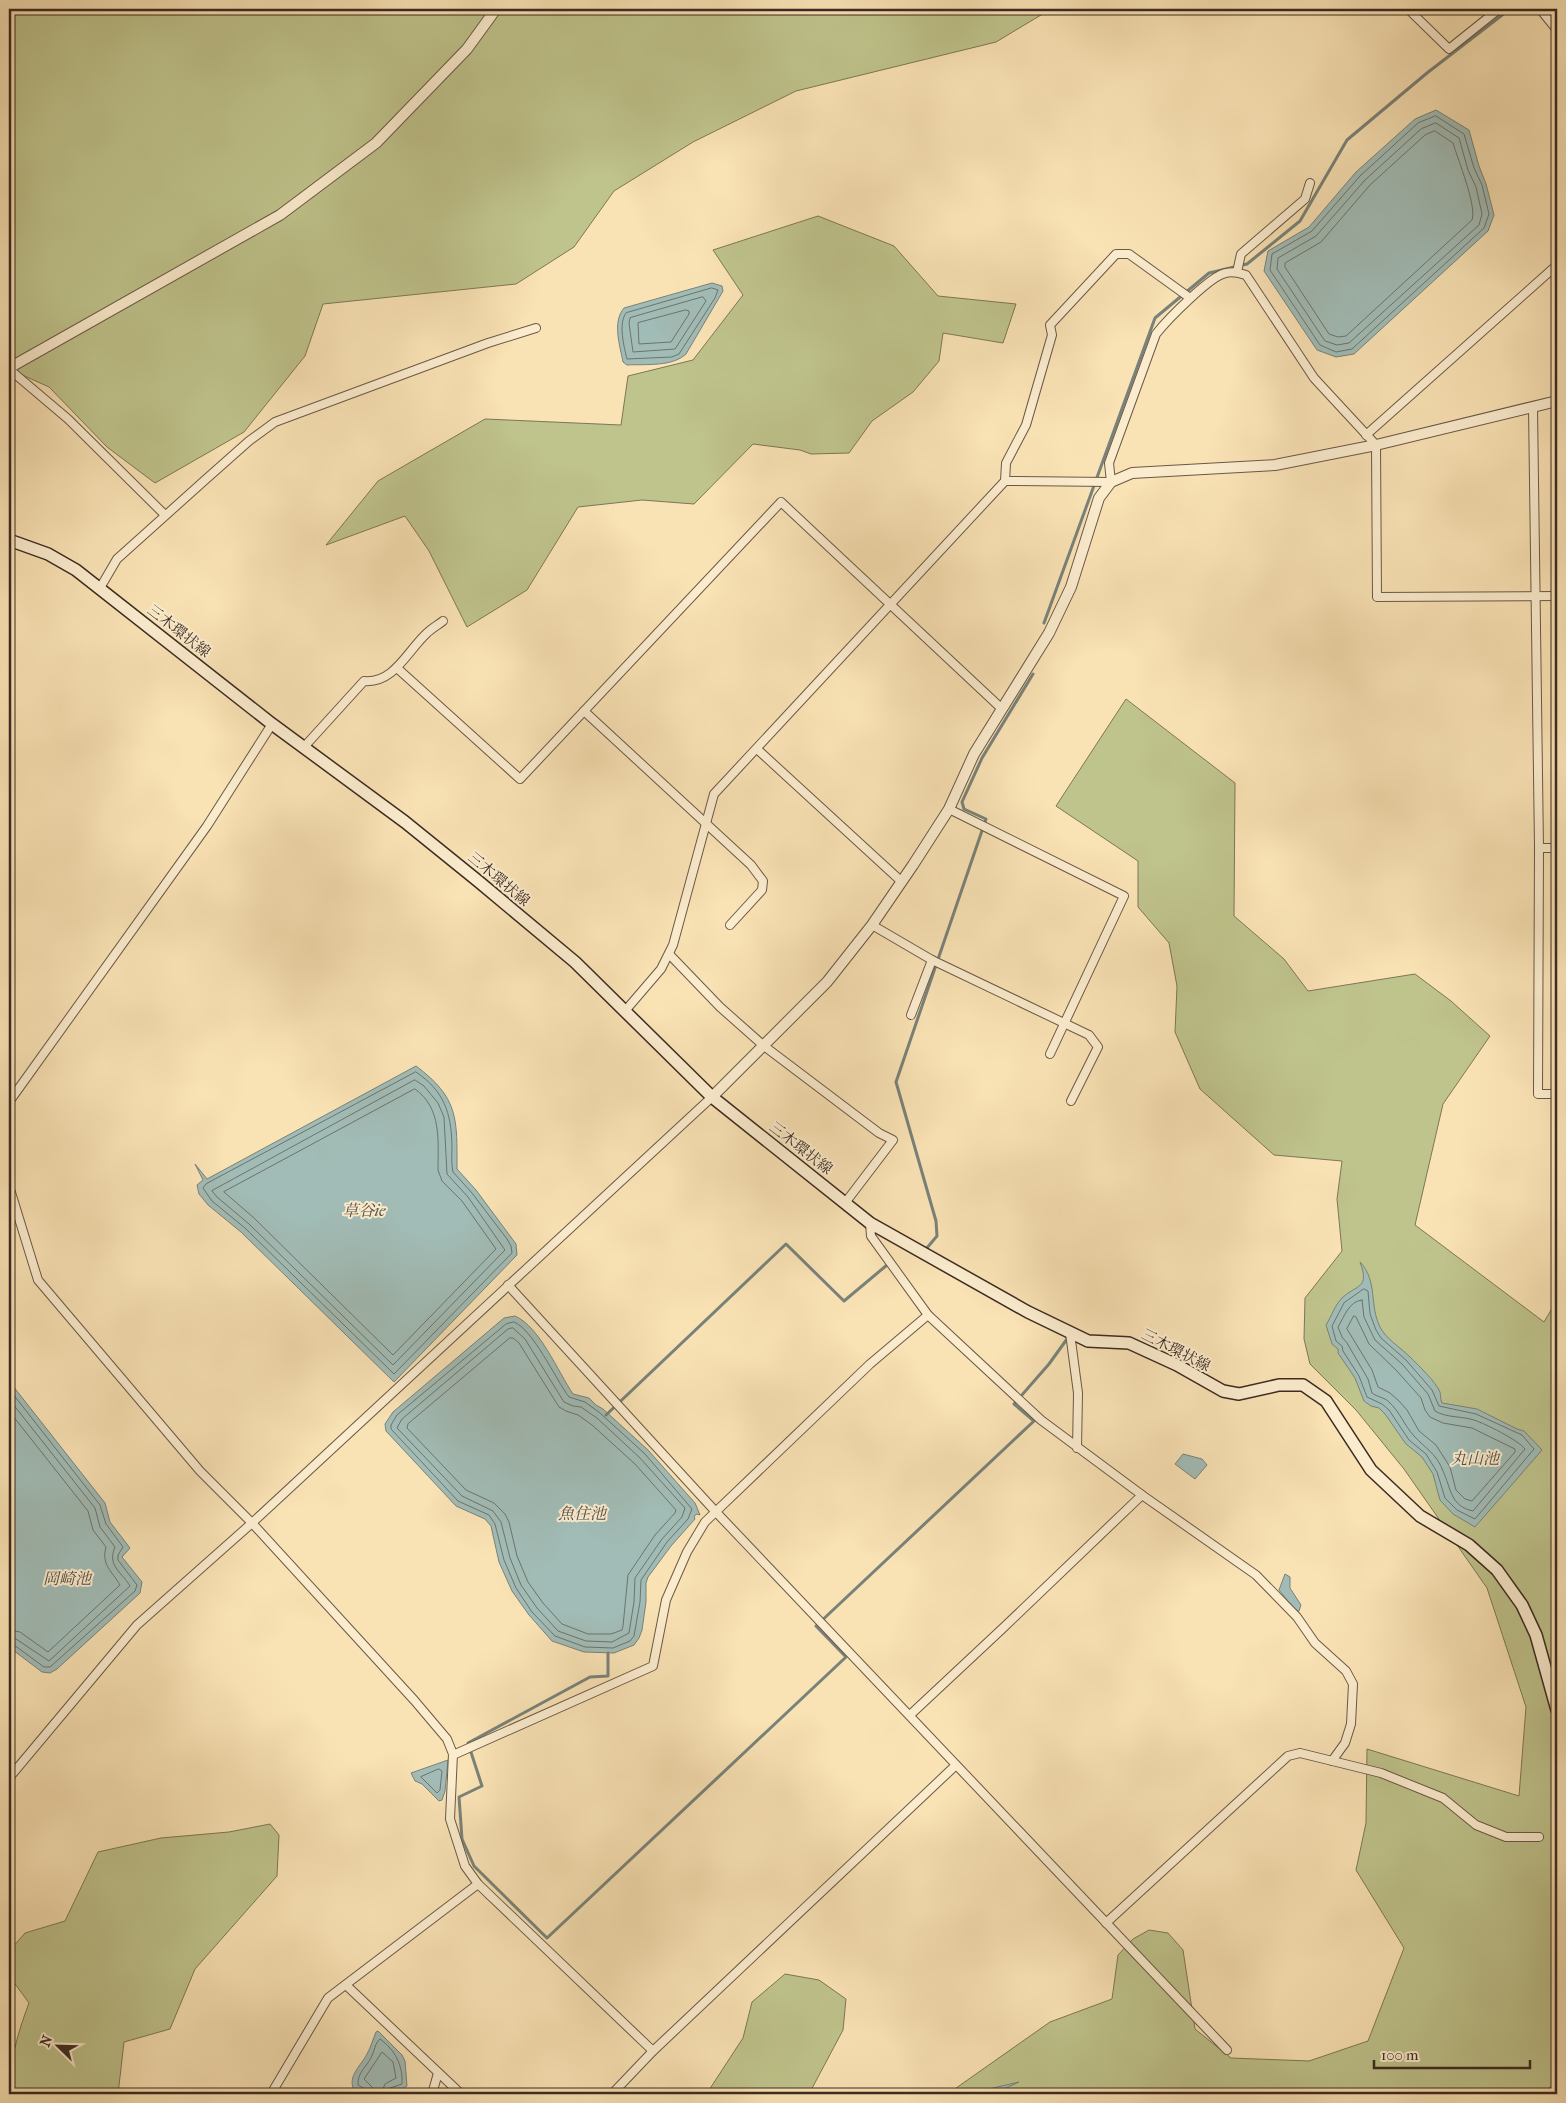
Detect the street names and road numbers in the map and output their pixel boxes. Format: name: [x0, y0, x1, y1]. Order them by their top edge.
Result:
street label: 三木環状線: [144, 601, 214, 661]
street label: 三木環状線: [464, 848, 534, 910]
street label: 三木環状線: [766, 1118, 836, 1178]
street label: 三木環状線: [1138, 1325, 1214, 1375]

